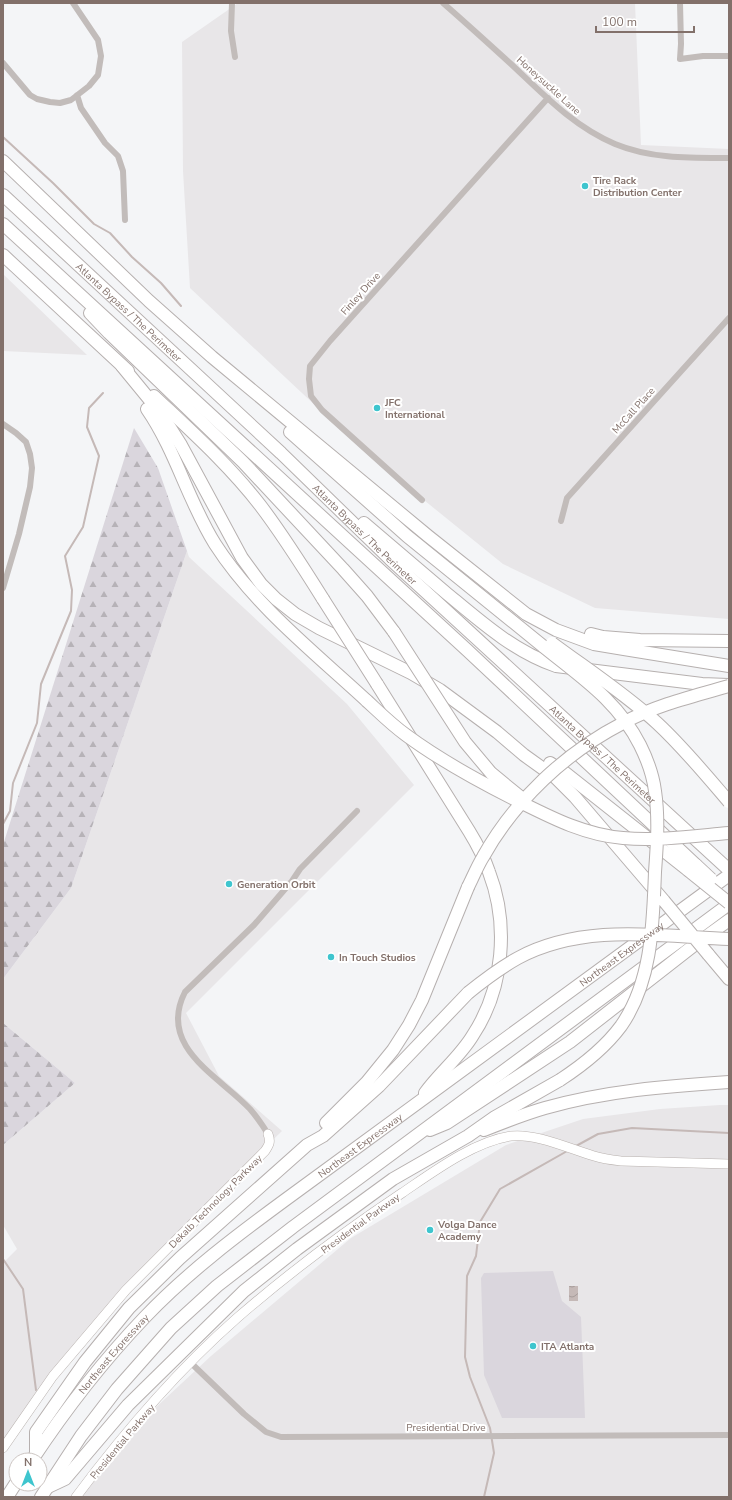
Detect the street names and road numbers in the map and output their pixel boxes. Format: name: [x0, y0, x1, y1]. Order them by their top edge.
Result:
street label: Honeysuckle Lane: [513, 53, 583, 118]
street label: Atlanta Bypass / The Perimeter: [72, 260, 185, 366]
street label: Finley Drive: [338, 269, 384, 318]
street label: McCall Place: [609, 384, 658, 437]
street label: Atlanta Bypass / The Perimeter: [309, 481, 420, 589]
street label: Atlanta Bypass / The Perimeter: [546, 702, 659, 808]
street label: Northeast Expressway: [577, 918, 668, 990]
street label: Northeast Expressway: [315, 1110, 406, 1182]
street label: Dekalb Technology Parkway: [166, 1151, 266, 1252]
street label: Presidential Parkway: [318, 1190, 403, 1257]
street label: Northeast Expressway: [76, 1311, 153, 1397]
street label: Presidential Parkway: [87, 1400, 159, 1482]
street label: Presidential Drive: [406, 1421, 486, 1435]

